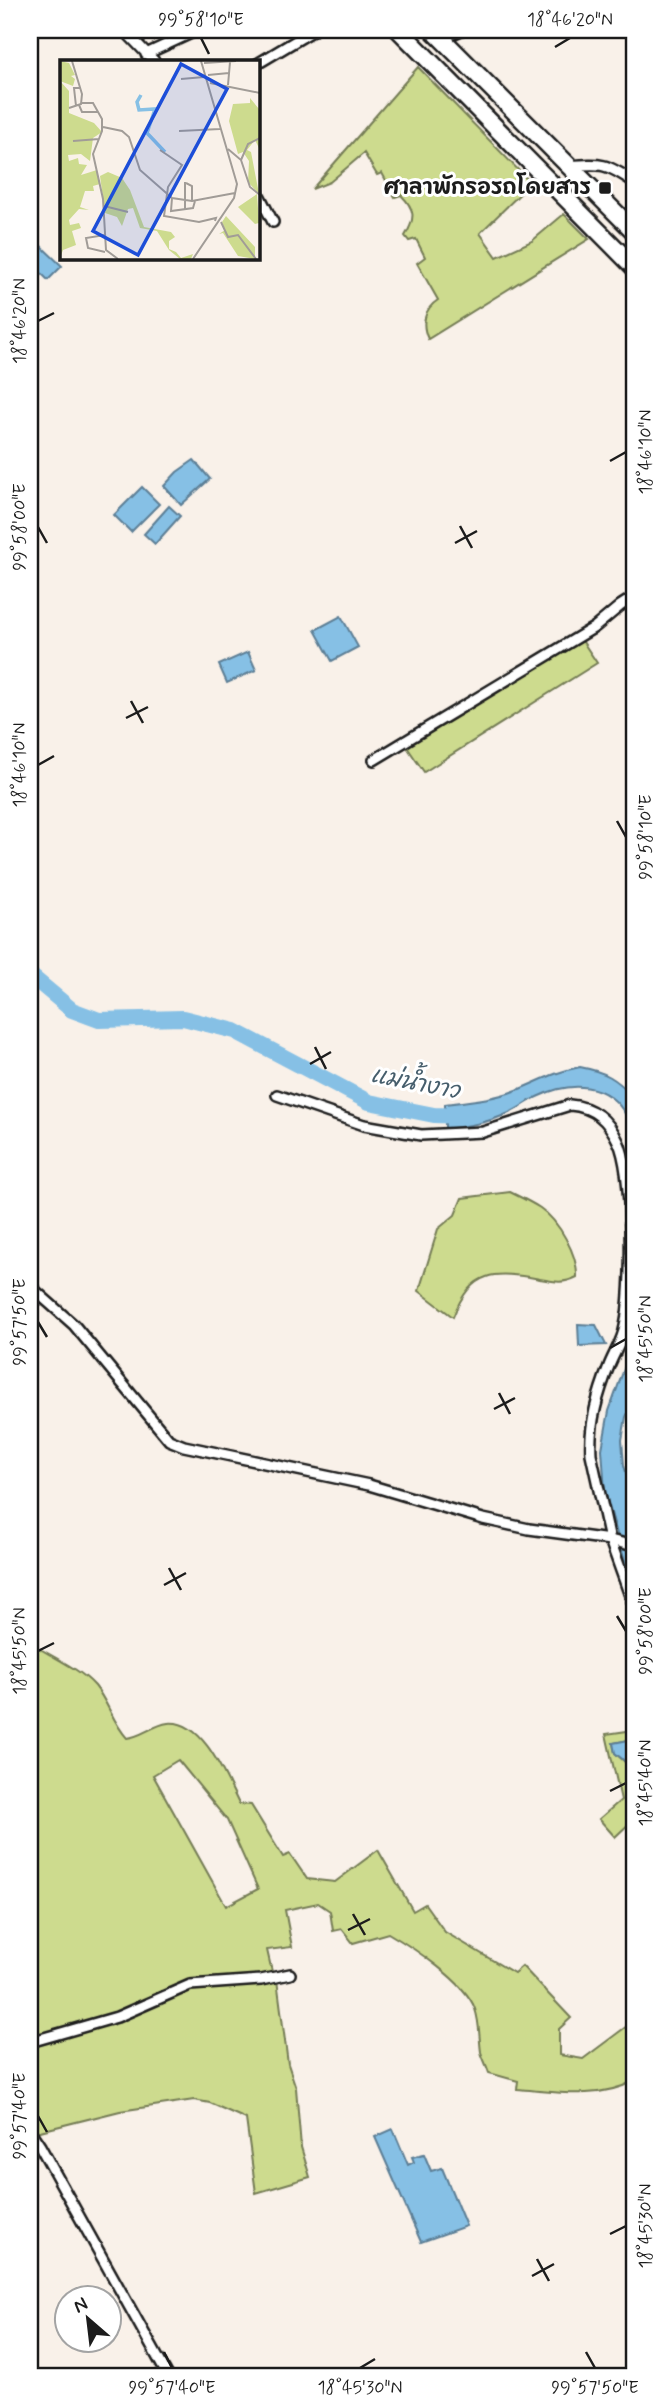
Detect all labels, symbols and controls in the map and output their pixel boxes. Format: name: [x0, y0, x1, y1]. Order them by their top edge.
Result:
text: 99°58'10"E: [158, 8, 244, 32]
text: 18°46'20"N: [527, 8, 613, 32]
inset map: [60, 60, 259, 259]
place label: ศาลาพักรอรถโดยสาร: [384, 172, 591, 202]
marker: ศาลาพักรอรถโดยสาร: [597, 180, 613, 196]
text: 18°46'20"N: [8, 278, 32, 364]
text: 18°46'10"N: [634, 409, 658, 495]
text: 99°58'00"E: [8, 483, 32, 571]
text: 18°46'10"N: [8, 722, 32, 808]
text: 99°58'10"E: [634, 794, 658, 880]
water label: แม่น้ำงาว: [368, 1053, 466, 1108]
text: 99°57'50"E: [8, 1278, 32, 1366]
text: 18°45'50"N: [634, 1295, 658, 1383]
text: 99°58'00"E: [634, 1587, 658, 1675]
text: 18°45'50"N: [8, 1607, 32, 1695]
text: 18°45'40"N: [634, 1739, 658, 1827]
text: 99°57'40"E: [8, 2072, 32, 2160]
text: 18°45'30"N: [634, 2184, 658, 2268]
north arrow: [52, 2284, 122, 2354]
text: N: [69, 2291, 92, 2319]
text: 99°57'40"E: [128, 2376, 216, 2400]
text: 18°45'30"N: [318, 2376, 402, 2400]
text: 99°57'50"E: [551, 2376, 639, 2400]

